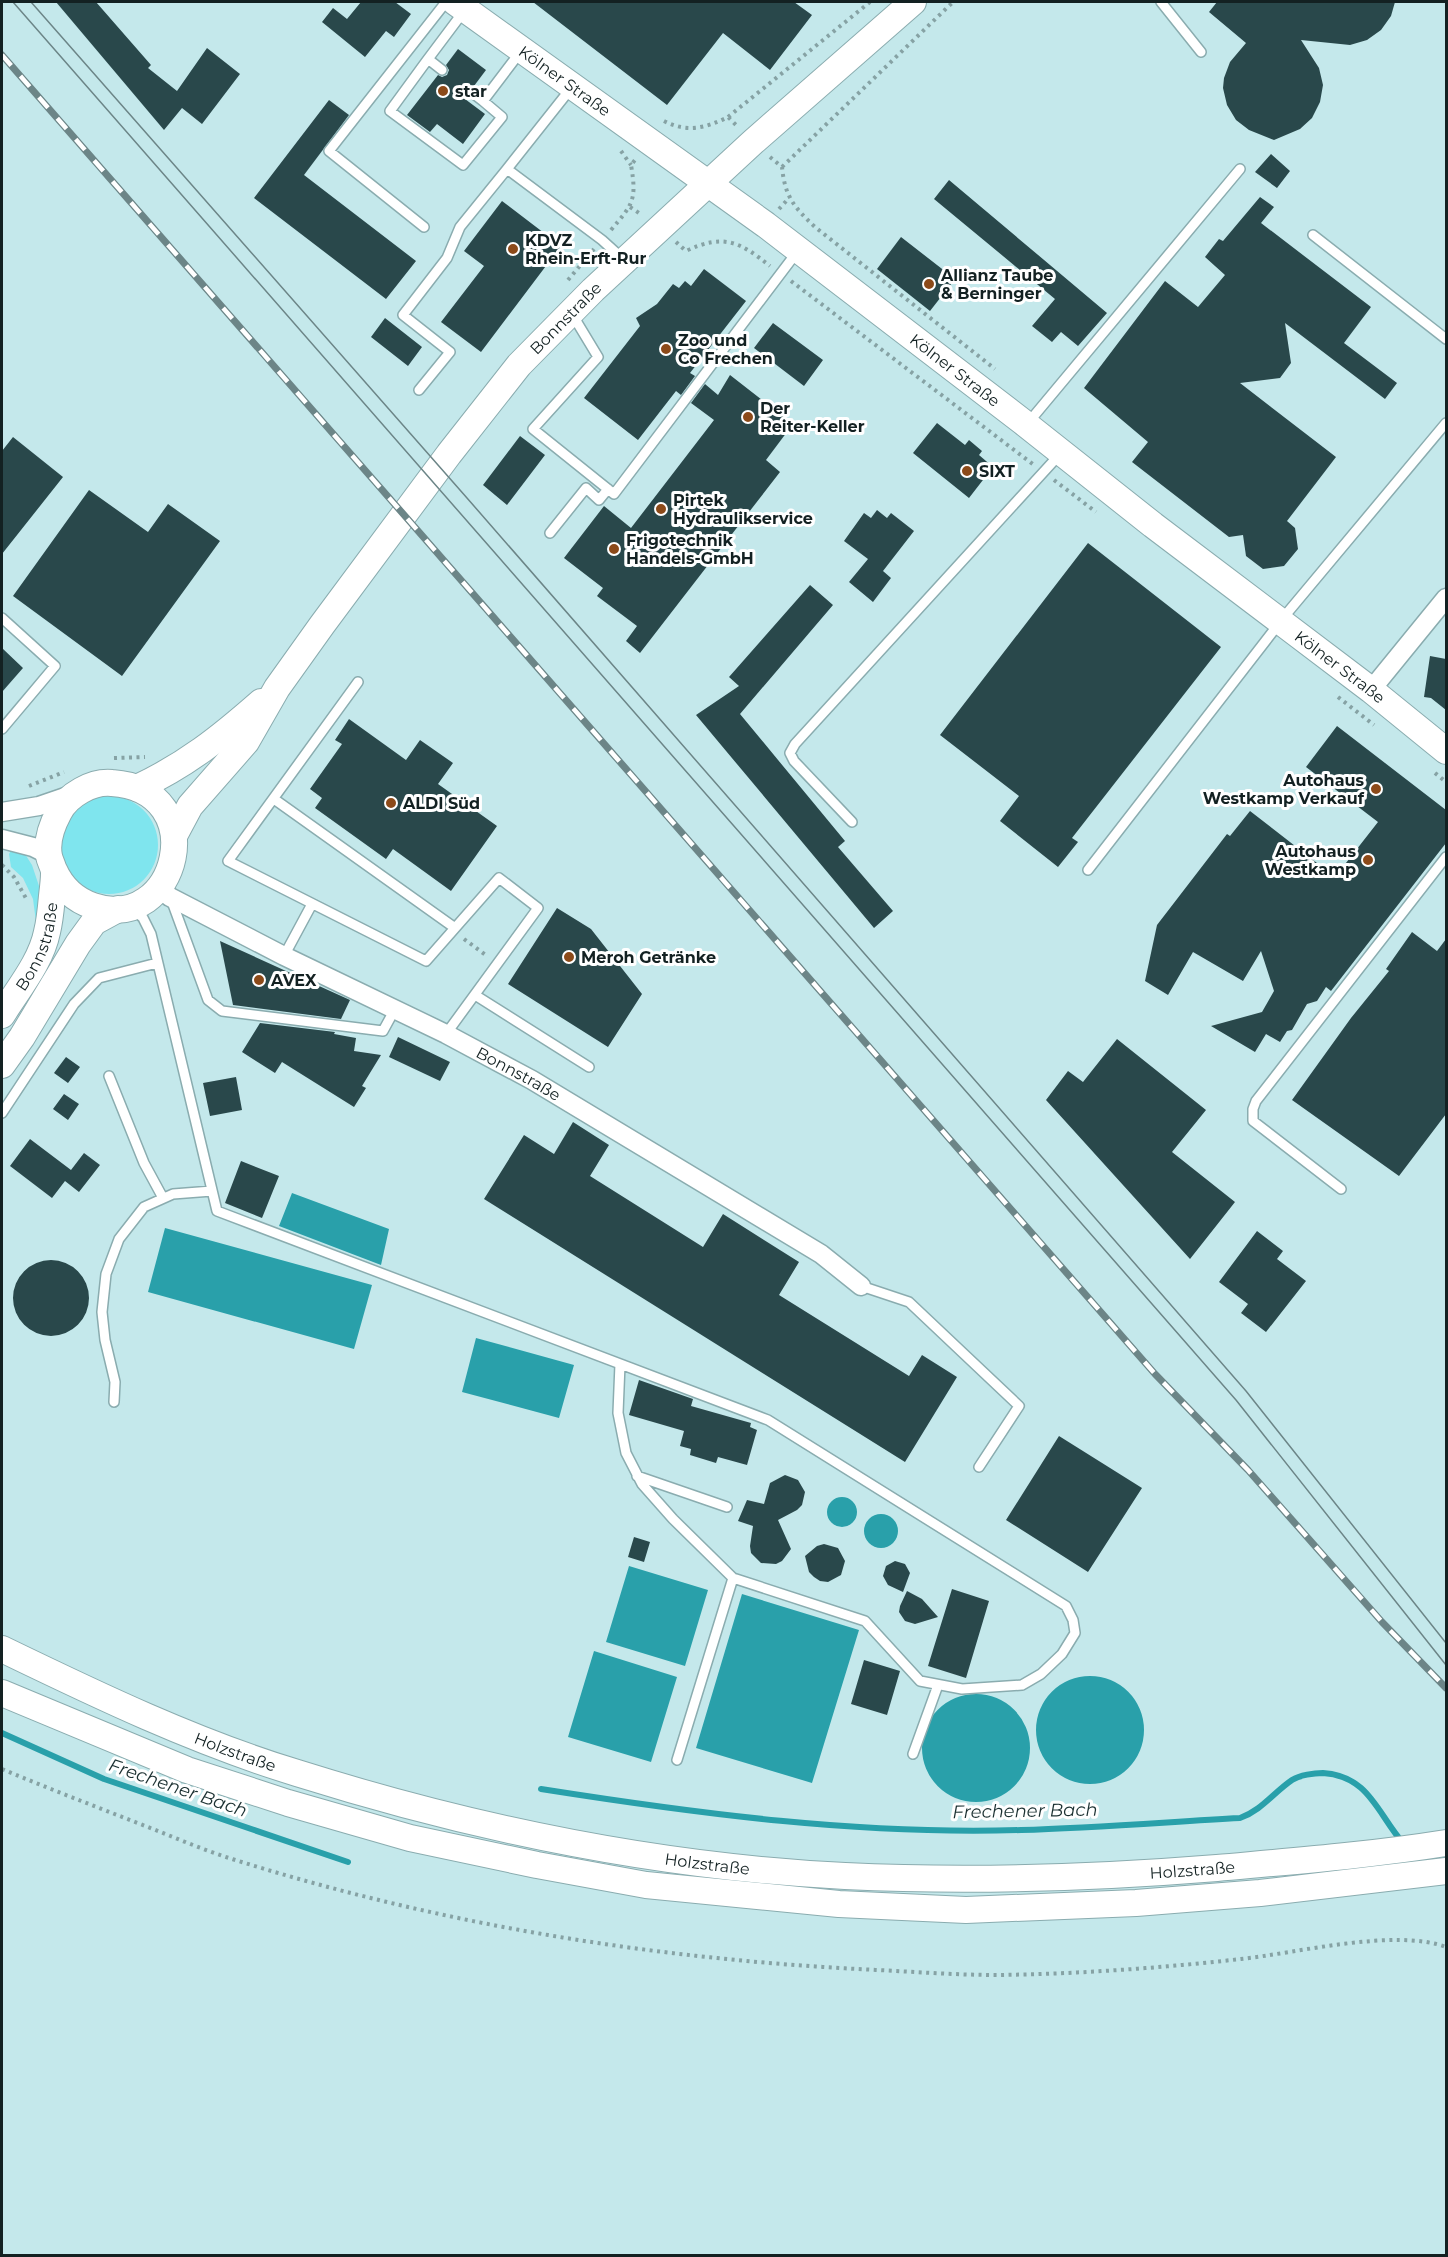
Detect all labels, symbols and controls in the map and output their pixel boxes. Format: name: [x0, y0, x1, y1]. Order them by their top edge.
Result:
street label: Kölner Straße: [515, 41, 614, 120]
place label: star: [455, 82, 487, 101]
marker: star: [436, 84, 450, 98]
place label: KDVZ Rhein-Erft-Rur: [525, 231, 647, 268]
marker: KDVZ Rhein-Erft-Rur: [506, 242, 520, 256]
place label: Allianz Taube & Berninger: [940, 266, 1053, 303]
marker: Allianz Taube & Berninger: [922, 277, 936, 291]
street label: Bonnstraße: [526, 278, 605, 358]
street label: Kölner Straße: [906, 329, 1004, 411]
place label: Zoo und Co Frechen: [678, 331, 773, 368]
marker: Zoo und Co Frechen: [659, 342, 673, 356]
place label: Der Reiter-Keller: [760, 399, 865, 436]
marker: Der Reiter-Keller: [741, 410, 755, 424]
place label: SIXT: [979, 462, 1015, 481]
marker: SIXT: [960, 464, 974, 478]
place label: Pirtek Hydraulikservice: [673, 491, 813, 528]
marker: Pirtek Hydraulikservice: [654, 502, 668, 516]
place label: Frigotechnik Handels-GmbH: [626, 531, 754, 568]
marker: Frigotechnik Handels-GmbH: [607, 542, 621, 556]
street label: Kölner Straße: [1291, 626, 1389, 707]
place label: Autohaus Westkamp Verkauf: [1203, 771, 1365, 808]
marker: Autohaus Westkamp Verkauf: [1369, 782, 1383, 796]
place label: ALDI Süd: [402, 794, 480, 813]
marker: ALDI Süd: [384, 796, 398, 810]
place label: Autohaus Westkamp: [1265, 842, 1356, 879]
marker: Autohaus Westkamp: [1361, 853, 1375, 867]
street label: Bonnstraße: [11, 901, 61, 994]
place label: Meroh Getränke: [581, 948, 716, 967]
marker: Meroh Getränke: [562, 950, 576, 964]
place label: AVEX: [270, 971, 317, 990]
marker: AVEX: [252, 973, 266, 987]
street label: Bonnstraße: [473, 1042, 564, 1105]
street label: Holzstraße: [192, 1728, 278, 1775]
water label: Frechener Bach: [106, 1754, 250, 1822]
water label: Frechener Bach: [952, 1799, 1098, 1823]
street label: Holzstraße: [663, 1849, 751, 1878]
street label: Holzstraße: [1149, 1857, 1236, 1882]

